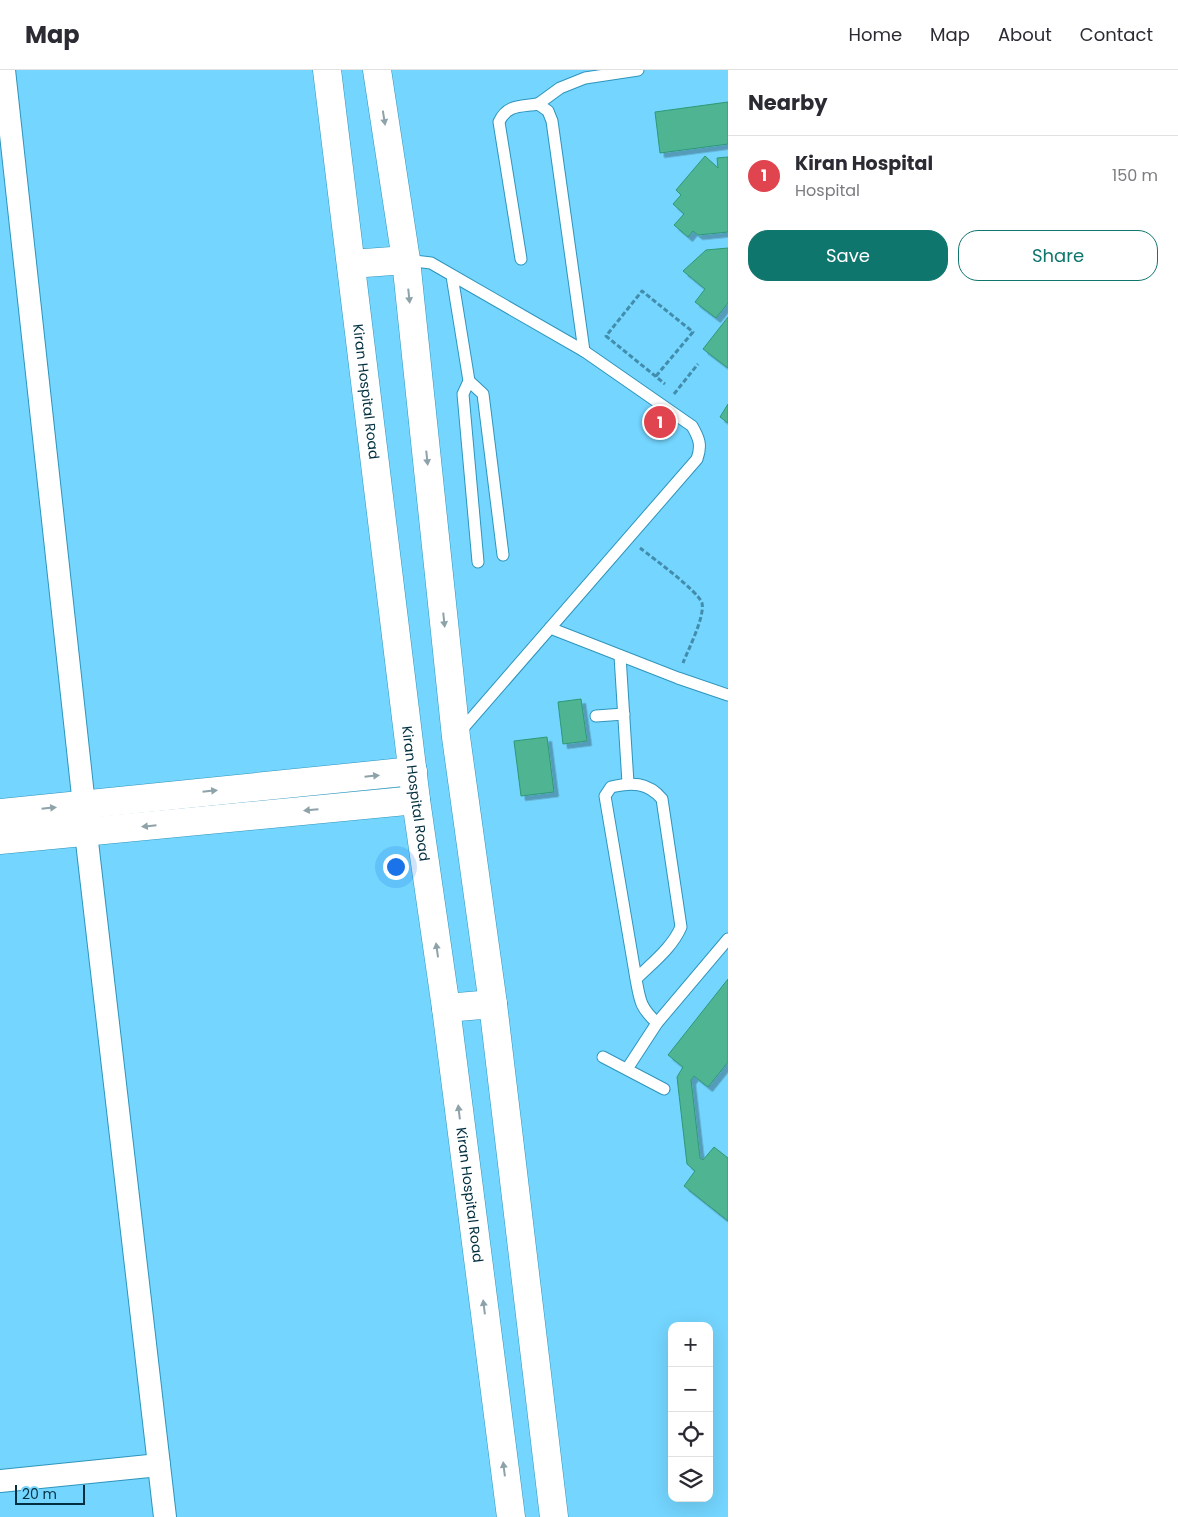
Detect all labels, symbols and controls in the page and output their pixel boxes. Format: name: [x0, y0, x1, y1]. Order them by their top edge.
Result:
text: Map: [25, 18, 80, 51]
text: Home: [848, 22, 902, 47]
text: Map: [930, 22, 970, 47]
text: About: [998, 22, 1052, 47]
text: Contact: [1080, 22, 1153, 47]
text: Nearby: [748, 88, 828, 117]
one-way arrow: [381, 111, 389, 127]
text: Kiran Hospital: [795, 150, 933, 177]
text: 1: [761, 164, 767, 187]
text: 150 m: [1112, 164, 1158, 187]
text: Hospital: [795, 179, 860, 202]
button: Save: [748, 230, 948, 281]
button: Share: [958, 230, 1158, 281]
one-way arrow: [406, 289, 414, 305]
street label: Kiran Hospital Road: [348, 323, 384, 461]
pin: 1: [644, 403, 676, 441]
one-way arrow: [423, 450, 431, 466]
one-way arrow: [440, 612, 448, 628]
street label: Kiran Hospital Road: [397, 725, 435, 863]
one-way arrow: [364, 772, 380, 780]
one-way arrow: [202, 787, 218, 795]
one-way arrow: [41, 804, 57, 812]
one-way arrow: [302, 806, 318, 814]
one-way arrow: [141, 822, 157, 830]
your location: [383, 854, 409, 880]
one-way arrow: [433, 942, 441, 958]
one-way arrow: [455, 1103, 463, 1119]
street label: Kiran Hospital Road: [451, 1126, 488, 1264]
one-way arrow: [480, 1299, 488, 1315]
map controls: [668, 1322, 713, 1502]
button: +: [668, 1322, 713, 1367]
button: −: [668, 1367, 713, 1412]
button: locate: [668, 1412, 713, 1457]
button: layers: [668, 1457, 713, 1502]
one-way arrow: [500, 1460, 508, 1476]
scale bar: [15, 1482, 85, 1505]
text: 20 m: [22, 1484, 57, 1504]

